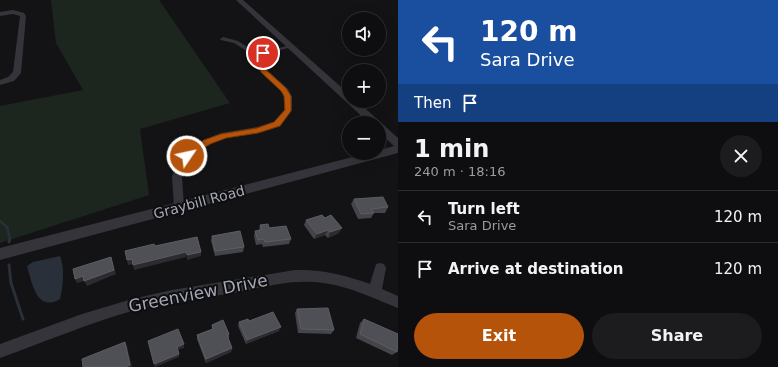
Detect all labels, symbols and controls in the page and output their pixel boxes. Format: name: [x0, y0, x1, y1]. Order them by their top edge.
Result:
map controls: [342, 12, 386, 160]
button: sound: [342, 12, 386, 56]
text: 120 m: [480, 15, 577, 48]
icon: left: [414, 16, 466, 68]
pin: [246, 36, 280, 70]
icon: arrive: [252, 42, 274, 64]
text: Sara Drive: [480, 49, 575, 70]
button: +: [342, 64, 386, 108]
icon: arrive: [459, 92, 481, 114]
text: Then: [414, 94, 451, 112]
button: −: [342, 116, 386, 160]
position arrow: [166, 135, 208, 177]
text: 1 min: [414, 135, 489, 163]
button: close: [720, 135, 762, 177]
text: 240 m · 18:16: [414, 164, 505, 179]
street label: Graybill Road: [152, 182, 246, 222]
text: Turn left: [448, 200, 520, 218]
icon: left: [414, 206, 436, 228]
text: 120 m: [714, 208, 762, 226]
text: Sara Drive: [448, 218, 516, 233]
icon: arrive: [414, 258, 436, 280]
text: Arrive at destination: [448, 260, 623, 278]
text: 120 m: [714, 260, 762, 278]
street label: Greenview Drive: [127, 270, 269, 316]
button: Exit: [414, 313, 584, 359]
button: Share: [592, 313, 762, 359]

